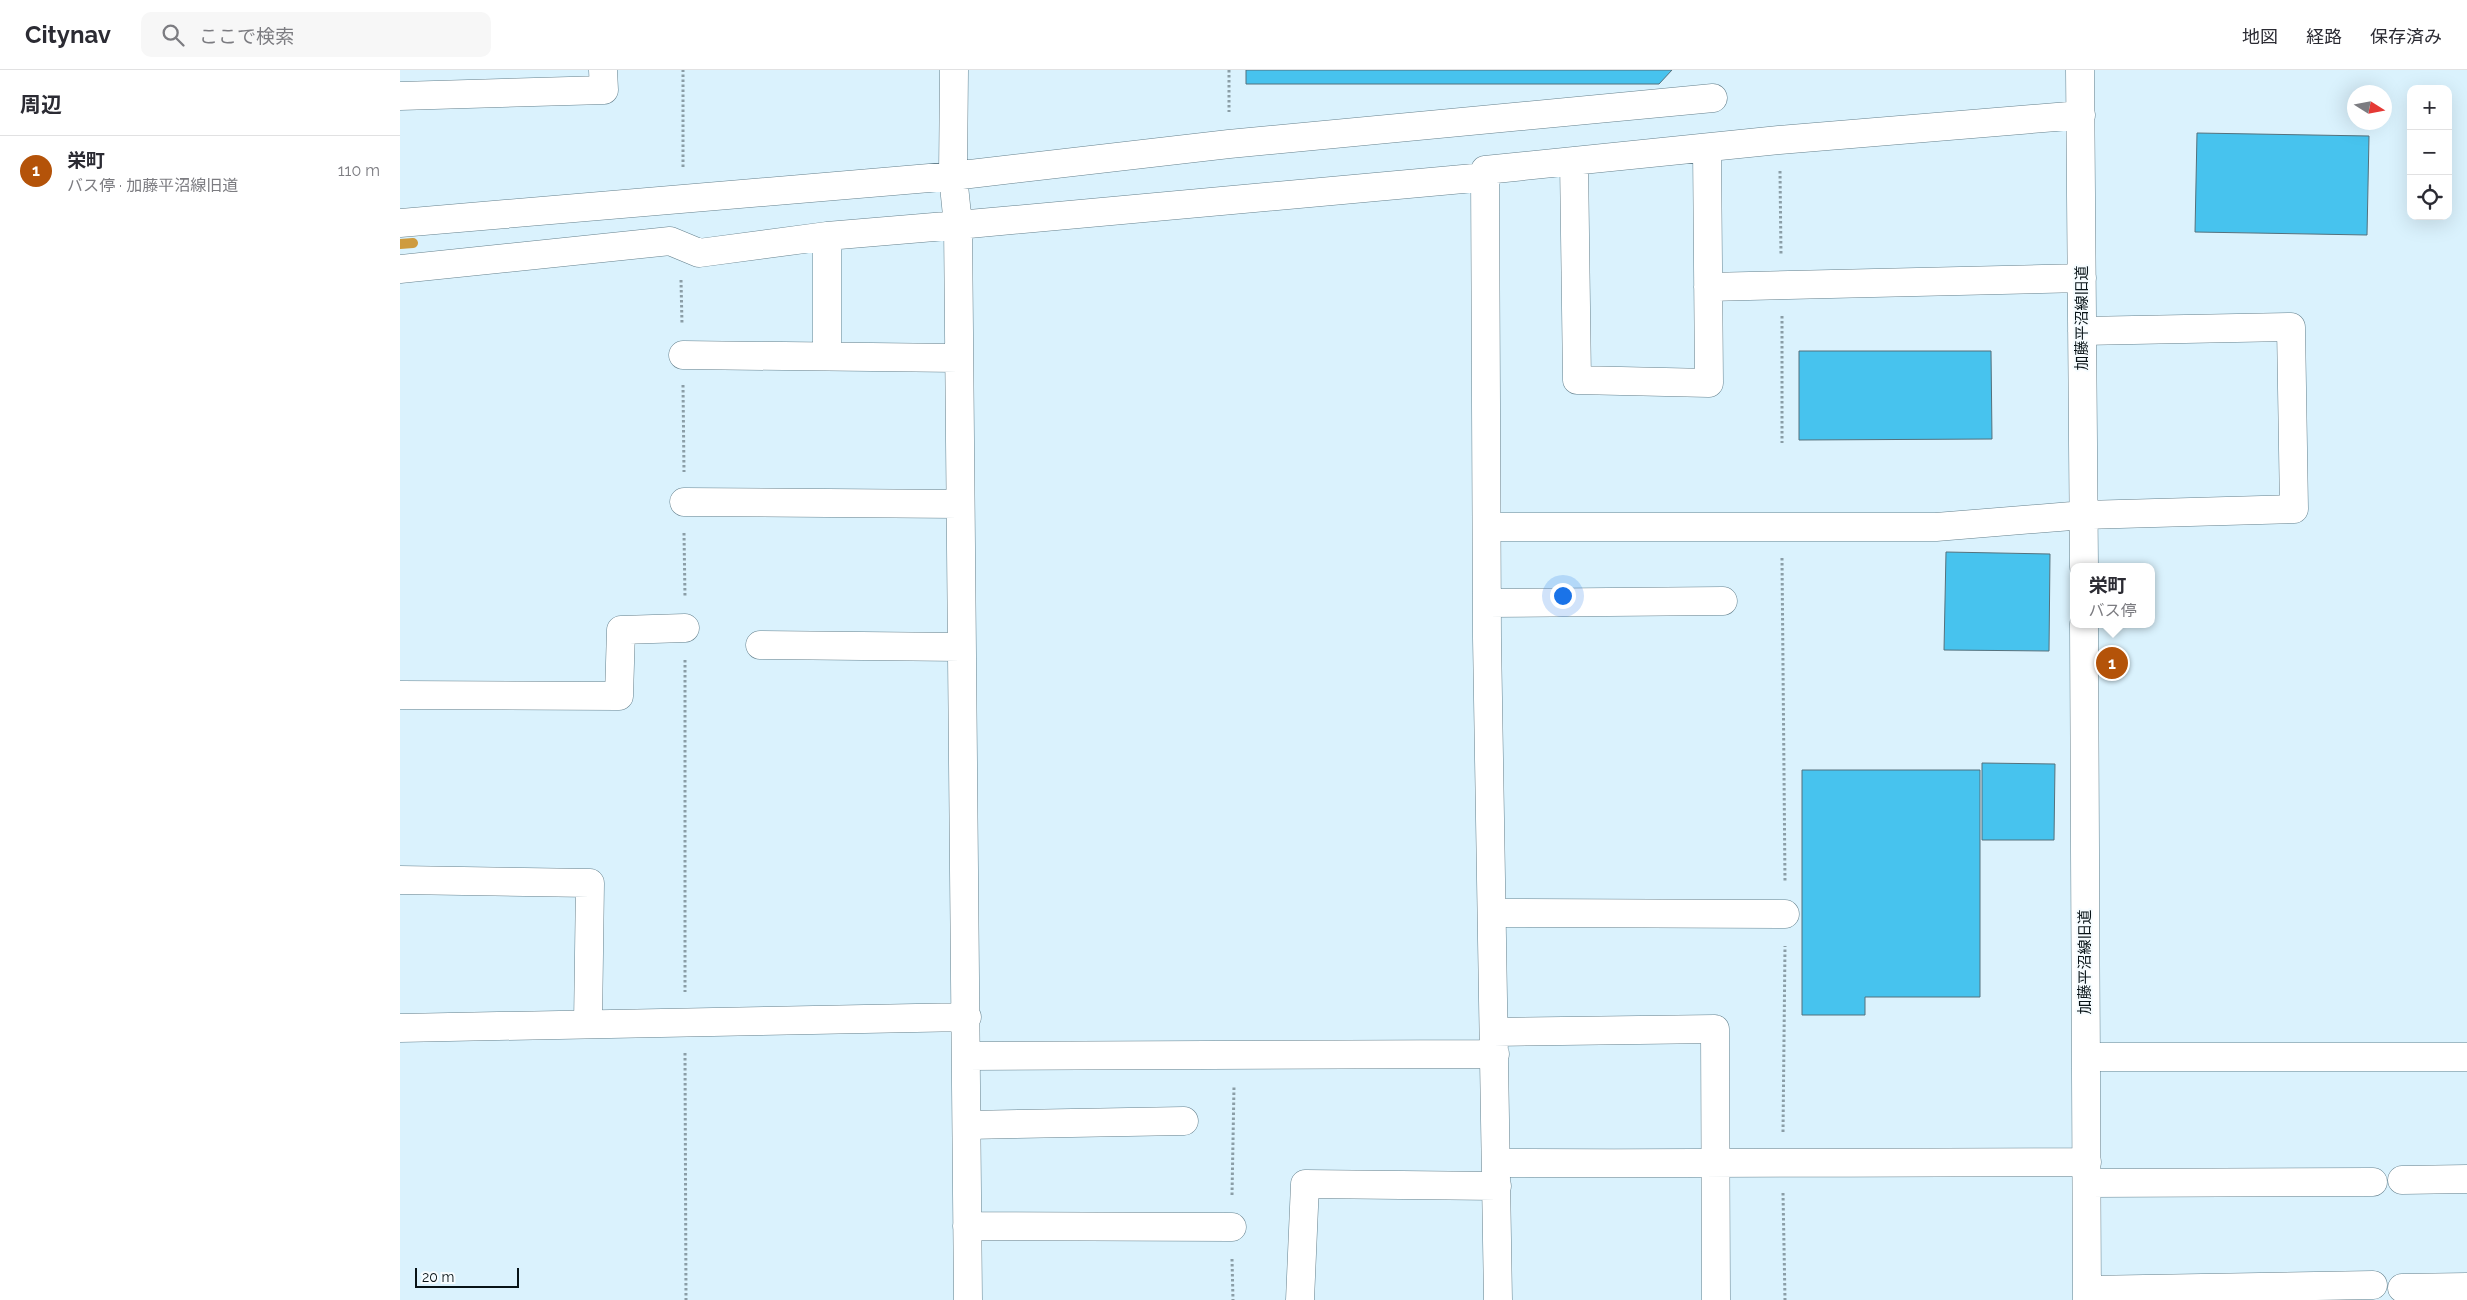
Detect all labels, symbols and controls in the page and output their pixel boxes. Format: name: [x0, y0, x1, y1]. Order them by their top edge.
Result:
search box: [141, 12, 491, 57]
text: Citynav: [25, 20, 111, 49]
icon: search: [159, 21, 187, 49]
text: ここで検索: [199, 25, 294, 47]
text: 地図: [2242, 26, 2278, 47]
text: 経路: [2306, 26, 2342, 47]
text: 保存済み: [2370, 26, 2442, 47]
north arrow: [2347, 85, 2392, 130]
map controls: [2407, 85, 2452, 220]
button: +: [2407, 85, 2452, 130]
text: 周辺: [20, 92, 62, 117]
button: −: [2407, 130, 2452, 175]
text: 栄町: [67, 149, 105, 171]
text: 1: [32, 161, 40, 180]
text: 110 m: [338, 161, 380, 180]
button: locate: [2407, 175, 2452, 220]
text: バス停 · 加藤平沼線旧道: [67, 176, 238, 195]
street label: 加藤平沼線旧道: [2073, 265, 2091, 371]
popup: [2070, 563, 2155, 628]
text: 栄町: [2088, 574, 2127, 596]
your location: [1550, 583, 1576, 609]
text: バス停: [2088, 601, 2137, 620]
pin: 1: [2096, 644, 2128, 682]
street label: 加藤平沼線旧道: [2076, 909, 2094, 1015]
scale bar: [415, 1265, 519, 1288]
text: 20 m: [422, 1269, 454, 1285]

